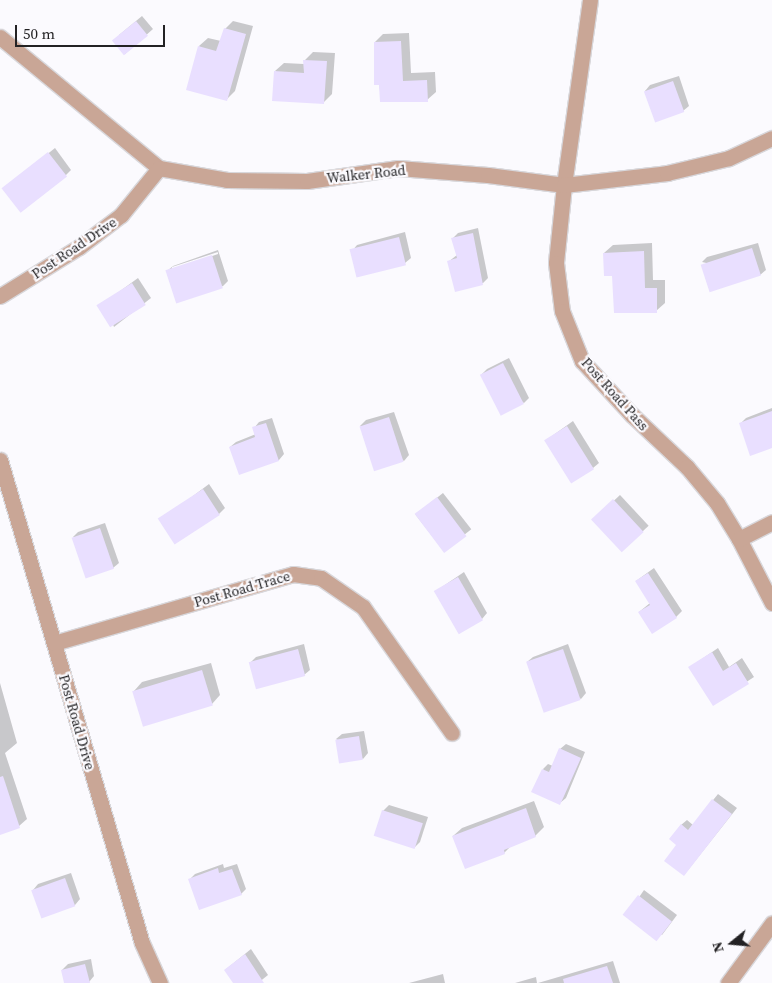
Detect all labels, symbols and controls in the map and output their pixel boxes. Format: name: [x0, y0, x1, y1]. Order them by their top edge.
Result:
scale bar: [18, 15, 168, 47]
text: 50 m: [23, 23, 55, 44]
street label: Walker Road: [326, 162, 406, 186]
street label: Post Road Drive: [29, 214, 119, 282]
street label: Post Road Pass: [578, 354, 652, 434]
street label: Post Road Trace: [192, 567, 292, 611]
street label: Post Road Drive: [55, 672, 99, 772]
north arrow: [707, 918, 757, 968]
text: N: [707, 940, 729, 955]

